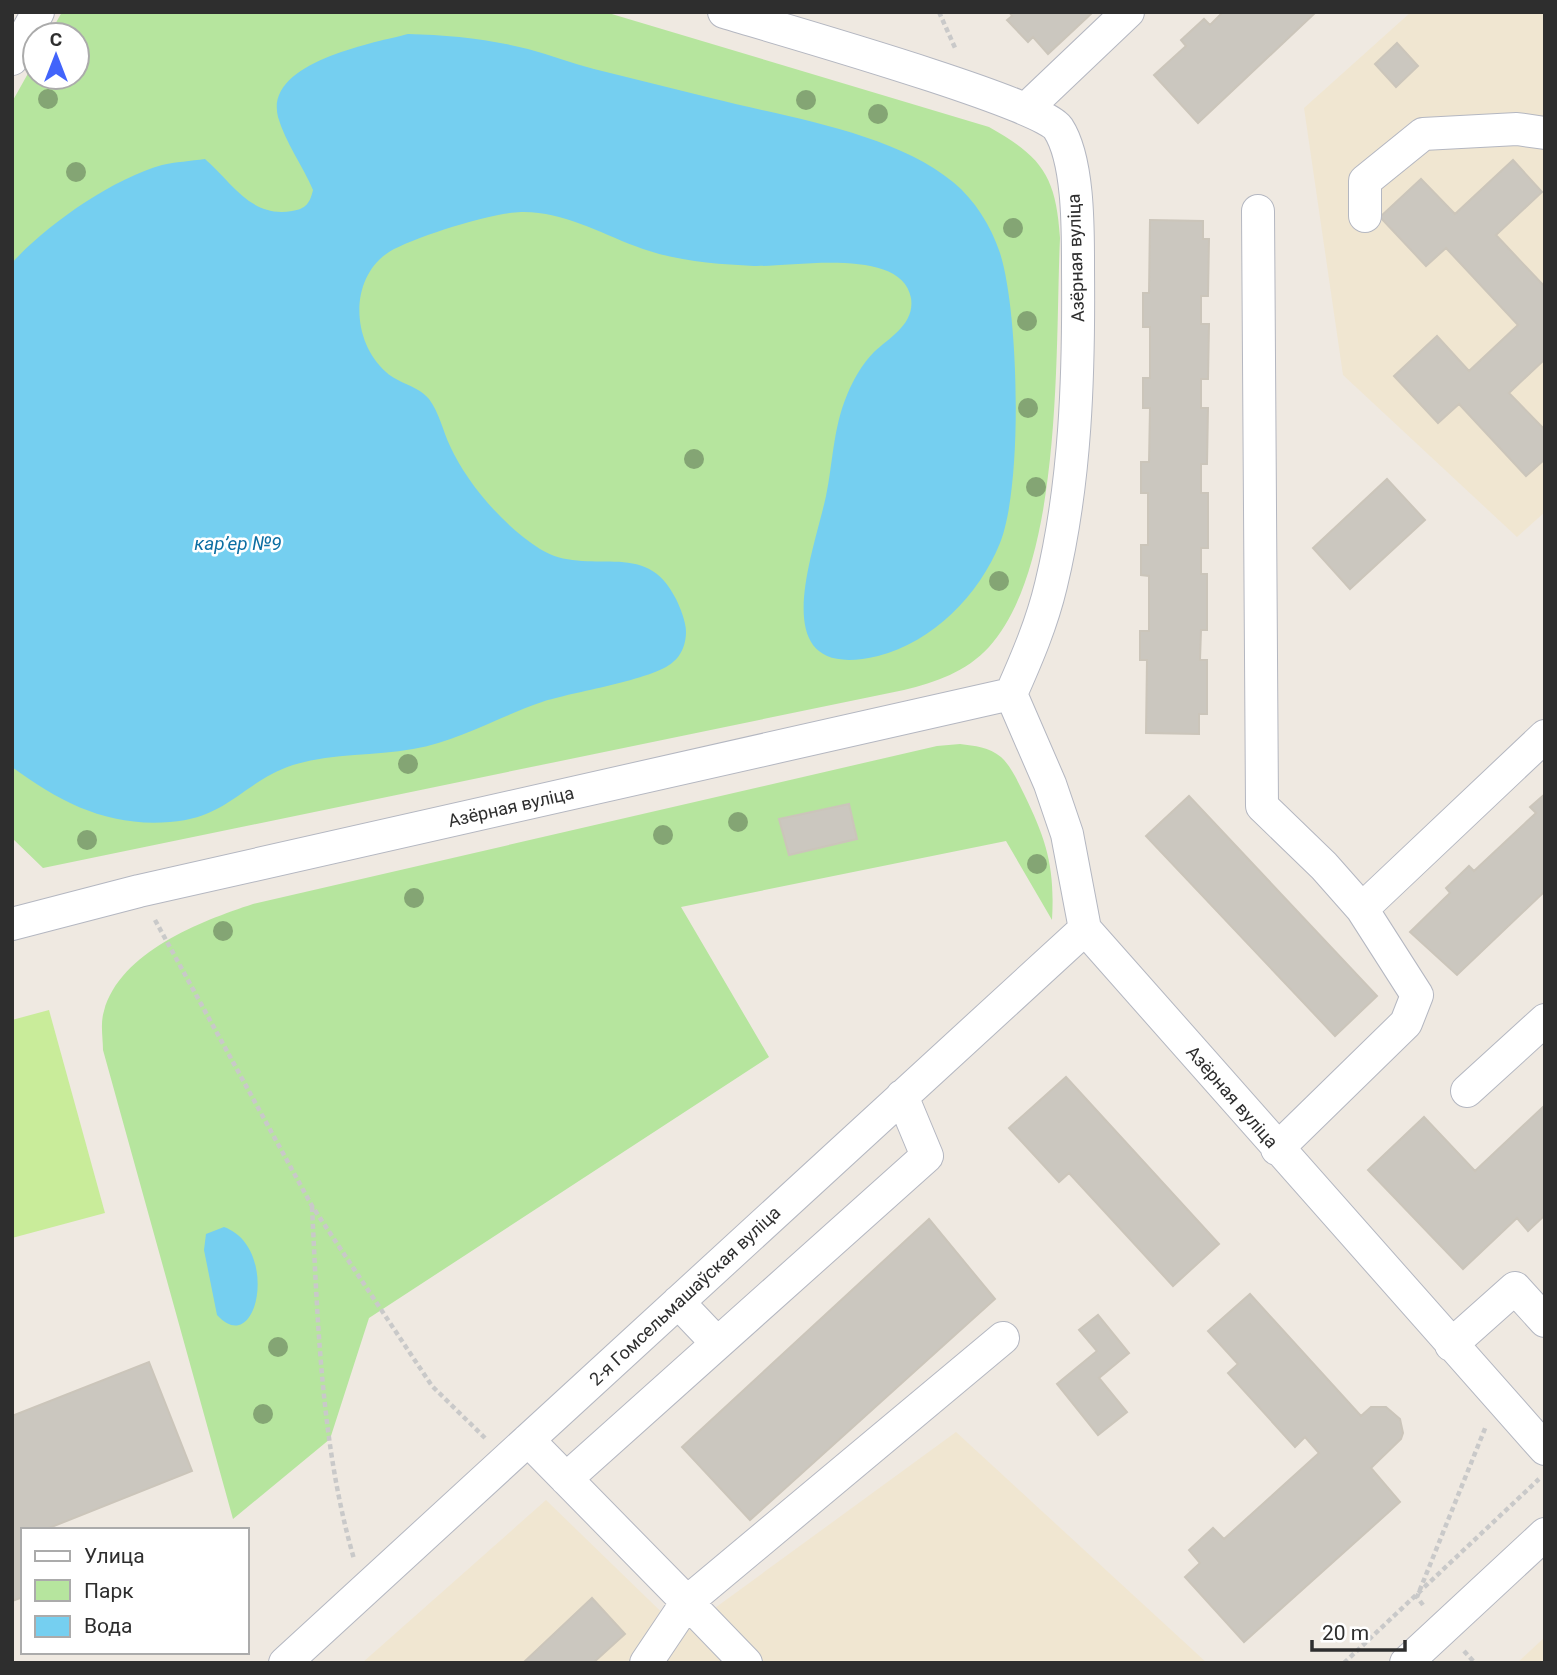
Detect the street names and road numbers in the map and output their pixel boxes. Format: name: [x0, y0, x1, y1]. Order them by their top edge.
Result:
street label: Азёрная вуліца: [1063, 193, 1088, 323]
street label: Азёрная вуліца: [446, 782, 576, 831]
street label: Азёрная вуліца: [1182, 1041, 1283, 1152]
street label: 2-я Гомсельмашаўская вуліца: [585, 1202, 784, 1390]

